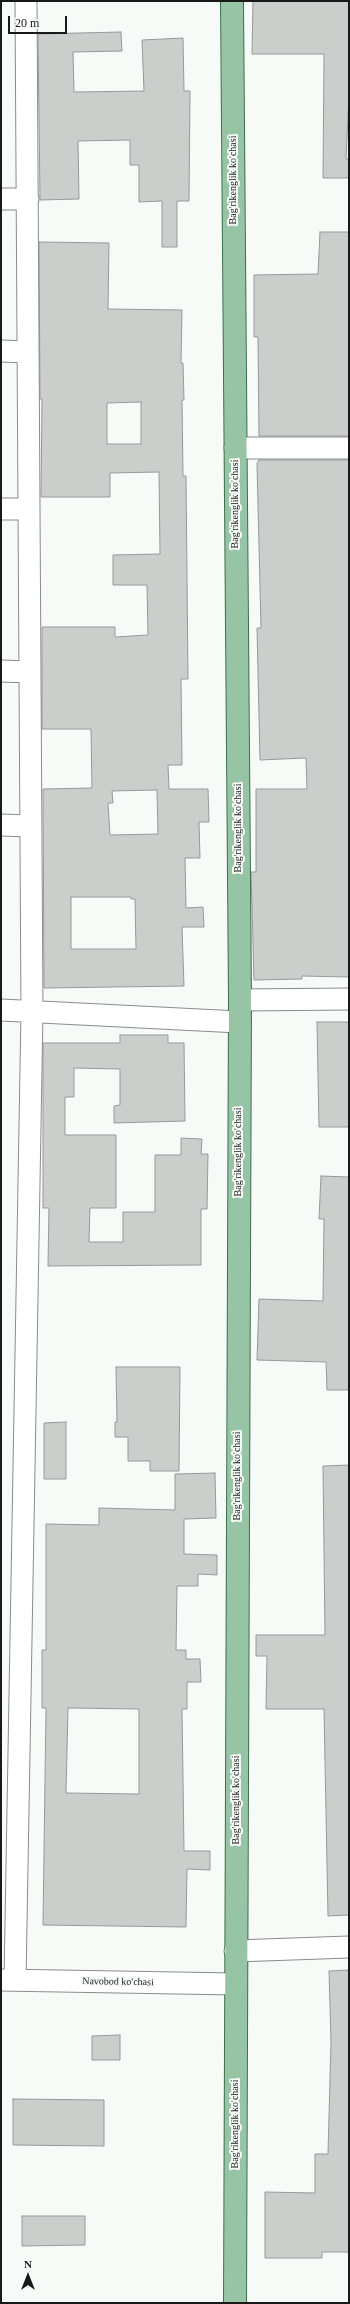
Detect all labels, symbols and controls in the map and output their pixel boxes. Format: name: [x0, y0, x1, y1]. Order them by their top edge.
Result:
scale bar: [10, 8, 69, 34]
text: 20 m: [15, 16, 39, 30]
street label: Bag'rikenglik ko'chasi: [227, 136, 239, 224]
street label: Bag'rikenglik ko'chasi: [229, 460, 241, 548]
street label: Bag'rikenglik ko'chasi: [232, 784, 244, 872]
street label: Bag'rikenglik ko'chasi: [232, 1108, 244, 1196]
street label: Bag'rikenglik ko'chasi: [231, 1432, 243, 1520]
street label: Bag'rikenglik ko'chasi: [230, 1756, 242, 1844]
street label: Navobod ko'chasi: [82, 1975, 154, 1989]
street label: Bag'rikenglik ko'chasi: [229, 2080, 241, 2168]
north arrow: [8, 2256, 48, 2296]
text: N: [24, 2258, 32, 2270]

